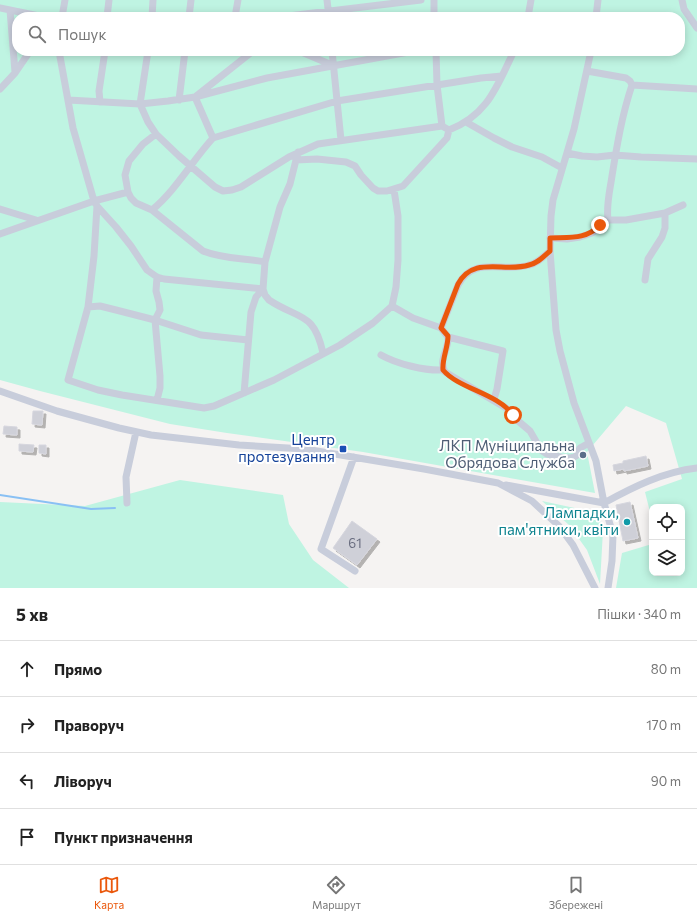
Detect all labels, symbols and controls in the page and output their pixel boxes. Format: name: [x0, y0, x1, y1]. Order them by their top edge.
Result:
search box: [12, 12, 685, 56]
icon: search: [26, 23, 48, 45]
text: Пошук: [58, 25, 106, 43]
route end: [591, 216, 609, 234]
route start: [504, 406, 522, 424]
place label: Центр протезування: [238, 430, 335, 465]
place label: ЛКП Муніципальна Обрядова Служба: [439, 436, 575, 471]
marker: Центр протезування: [338, 444, 348, 454]
marker: ЛКП Муніципальна Обрядова Служба: [578, 450, 588, 460]
place label: Лампадки, пам'ятники, квіти: [498, 503, 619, 538]
map controls: [649, 504, 685, 576]
button: locate: [649, 504, 685, 540]
marker: Лампадки, пам'ятники, квіти: [622, 517, 632, 527]
house number: 61: [348, 535, 362, 551]
button: layers: [649, 540, 685, 576]
text: 5 хв: [16, 604, 48, 625]
text: Пішки · 340 m: [597, 606, 681, 622]
icon: ahead: [16, 658, 38, 680]
text: Прямо: [54, 660, 102, 678]
text: 80 m: [651, 661, 681, 677]
icon: right: [16, 714, 38, 736]
text: Праворуч: [54, 716, 124, 734]
text: 170 m: [646, 717, 681, 733]
icon: left: [16, 770, 38, 792]
text: Ліворуч: [54, 772, 112, 790]
text: 90 m: [651, 773, 681, 789]
icon: arrive: [16, 826, 38, 848]
text: Пункт призначення: [54, 828, 193, 846]
tab: Карта: [94, 874, 124, 911]
tab: Маршрут: [312, 874, 361, 911]
tab: Збережені: [549, 874, 603, 911]

